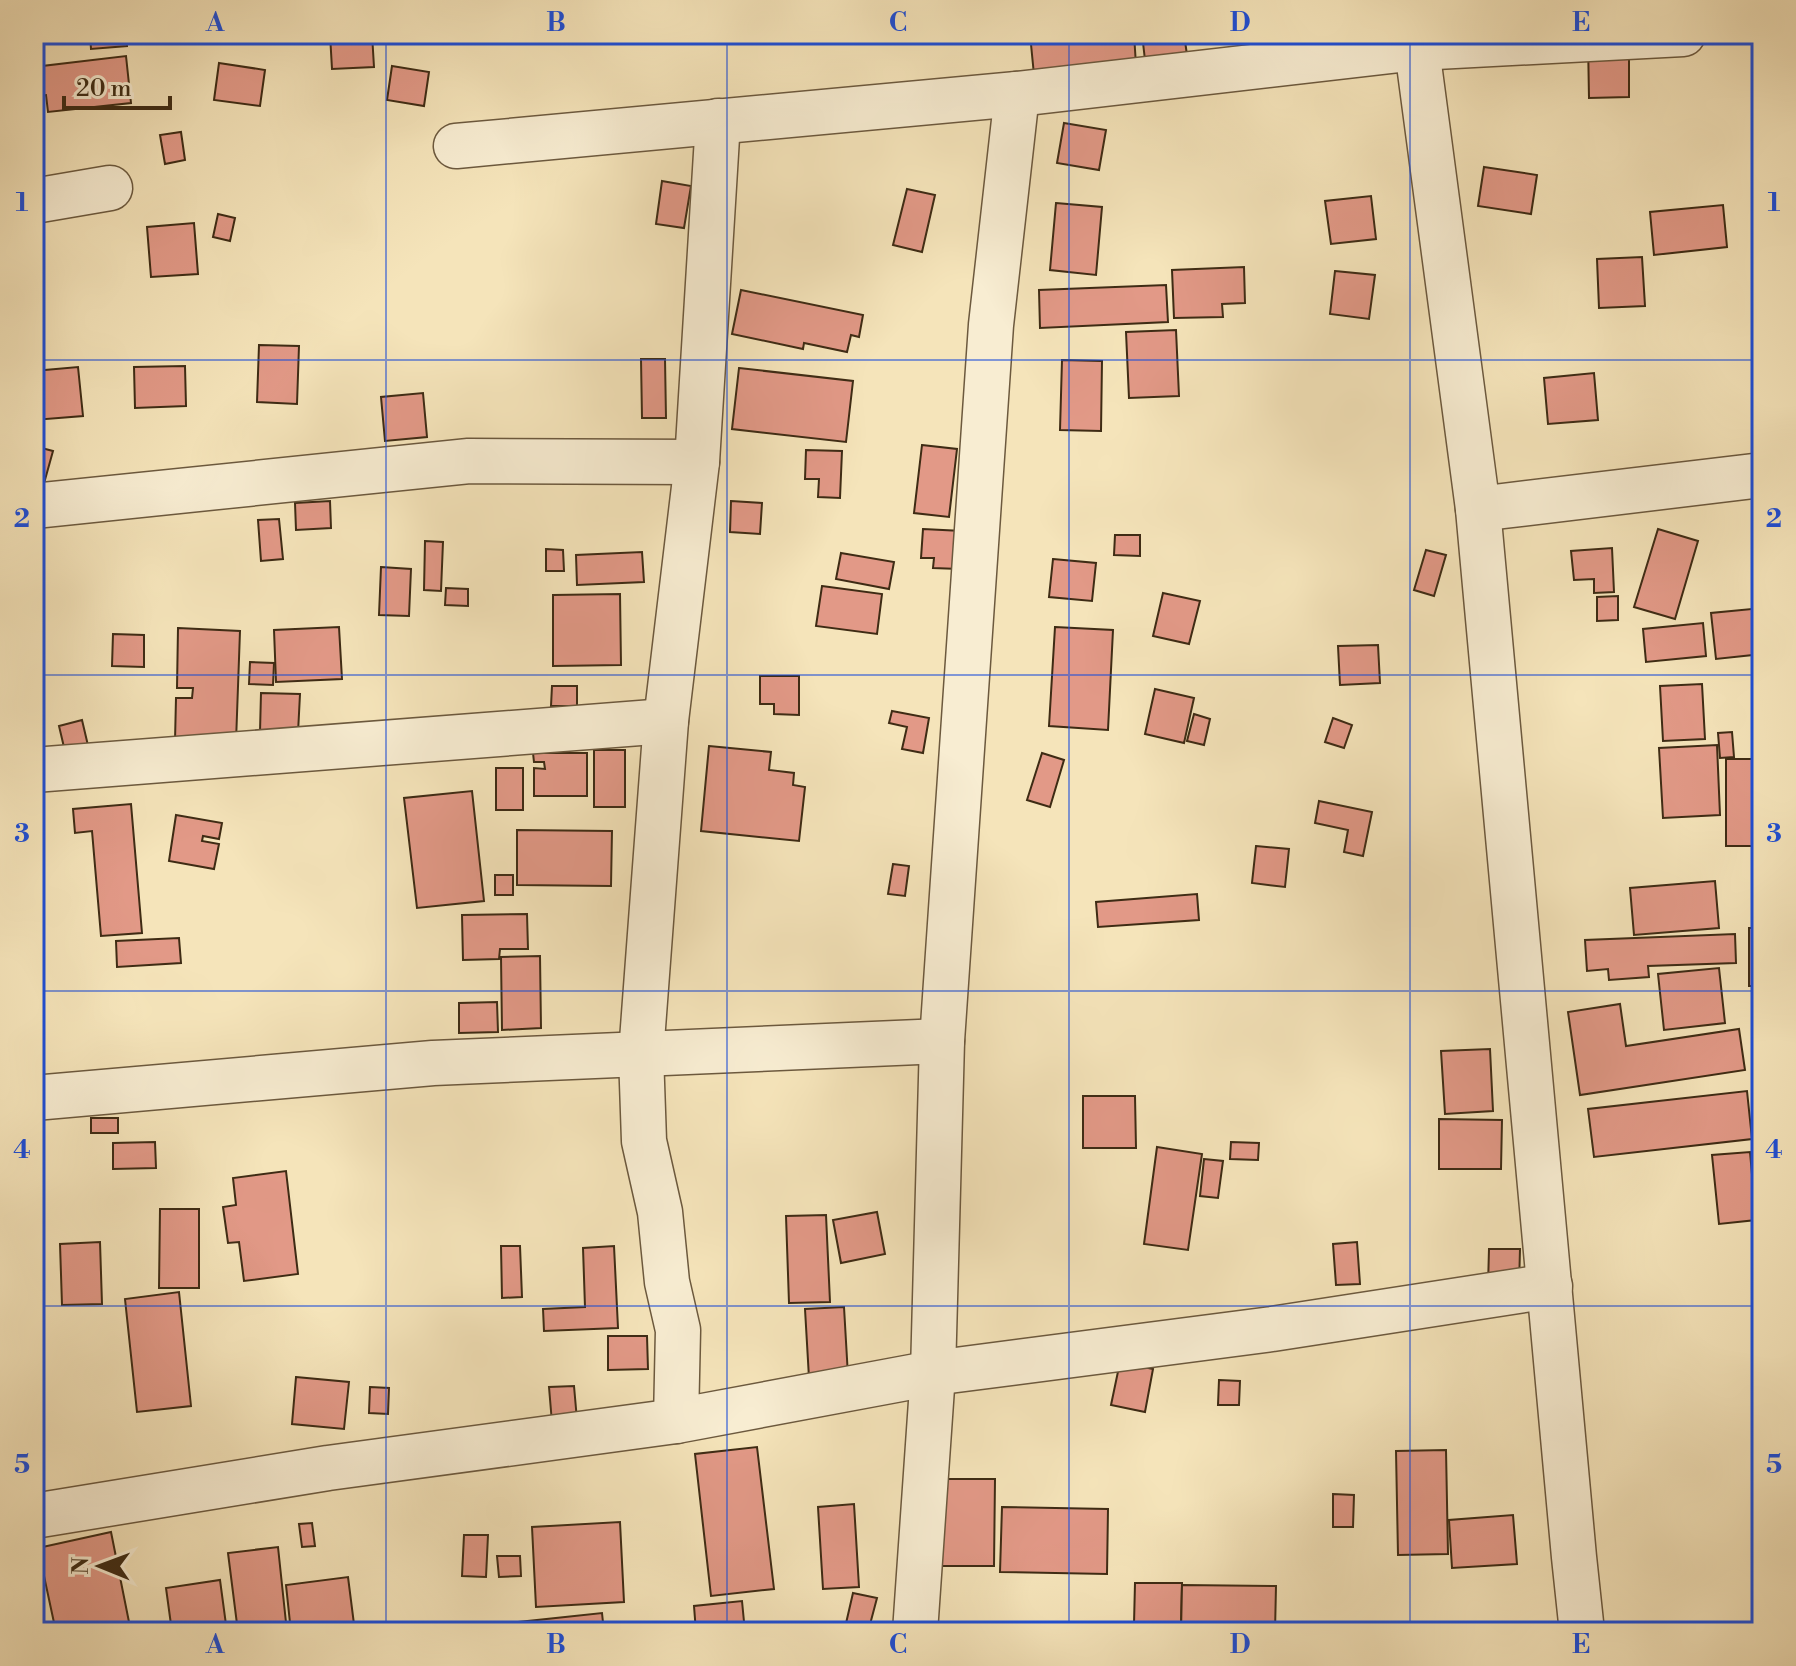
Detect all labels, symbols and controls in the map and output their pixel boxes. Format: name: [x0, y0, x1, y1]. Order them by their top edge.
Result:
text: A: [205, 7, 225, 39]
text: B: [546, 7, 566, 39]
text: C: [889, 7, 907, 39]
text: D: [1230, 7, 1250, 39]
text: E: [1572, 7, 1590, 39]
scale bar: [64, 60, 170, 110]
text: 20 m: [76, 74, 132, 104]
text: 1: [16, 187, 29, 219]
text: 1: [1768, 187, 1781, 219]
text: 2: [14, 503, 30, 535]
text: 2: [1766, 503, 1782, 535]
text: 3: [14, 818, 30, 850]
text: 3: [1766, 818, 1782, 850]
text: 4: [13, 1134, 31, 1166]
text: 4: [1765, 1134, 1783, 1166]
text: 5: [14, 1449, 30, 1481]
text: 5: [1766, 1449, 1782, 1481]
north arrow: [60, 1526, 140, 1606]
text: N: [68, 1556, 95, 1575]
text: A: [205, 1629, 225, 1661]
text: B: [546, 1629, 566, 1661]
text: C: [889, 1629, 907, 1661]
text: D: [1230, 1629, 1250, 1661]
text: E: [1572, 1629, 1590, 1661]

